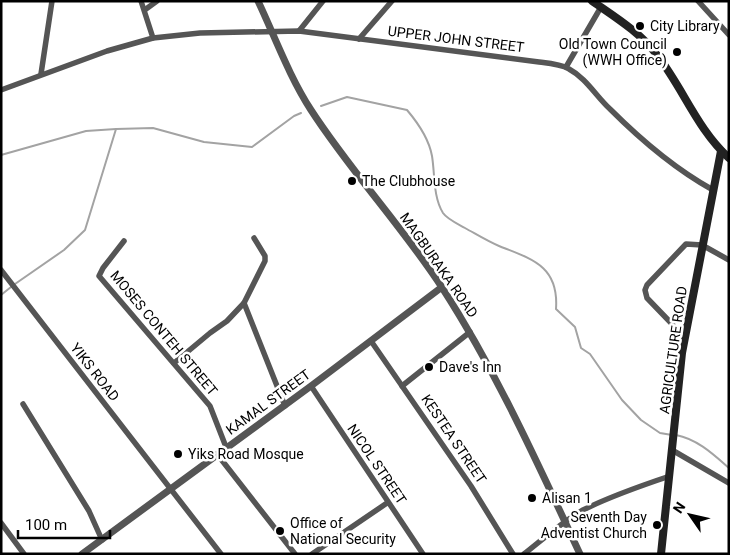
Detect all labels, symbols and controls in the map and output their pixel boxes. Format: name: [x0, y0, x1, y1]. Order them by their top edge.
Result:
place label: City Library: [650, 18, 720, 34]
marker: City Library: [634, 20, 646, 32]
street label: UPPER JOHN STREET: [387, 23, 526, 55]
place label: Old Town Council (WWH Office): [559, 36, 667, 69]
marker: Old Town Council (WWH Office): [671, 46, 683, 58]
place label: The Clubhouse: [362, 173, 455, 189]
marker: The Clubhouse: [346, 175, 358, 187]
street label: MAGBURAKA ROAD: [397, 209, 481, 321]
street label: MOSES CONTEH STREET: [107, 267, 221, 399]
street label: AGRICULTURE ROAD: [656, 285, 690, 415]
street label: YIKS ROAD: [67, 340, 123, 404]
place label: Dave's Inn: [439, 359, 502, 375]
marker: Dave's Inn: [423, 361, 435, 373]
street label: KAMAL STREET: [223, 366, 314, 438]
street label: KESTEA STREET: [418, 392, 490, 487]
street label: NICOL STREET: [344, 421, 410, 508]
place label: Yiks Road Mosque: [188, 446, 304, 462]
marker: Yiks Road Mosque: [172, 448, 184, 460]
place label: Alisan 1: [542, 490, 592, 506]
north arrow: [665, 490, 715, 540]
marker: Alisan 1: [526, 492, 538, 504]
text: N: [670, 499, 689, 516]
scale bar: [18, 508, 110, 540]
place label: Seventh Day Adventist Church: [541, 509, 647, 541]
place label: Office of National Security: [290, 515, 396, 547]
text: 100 m: [25, 516, 67, 534]
marker: Seventh Day Adventist Church: [651, 519, 663, 531]
marker: Office of National Security: [274, 525, 286, 537]

